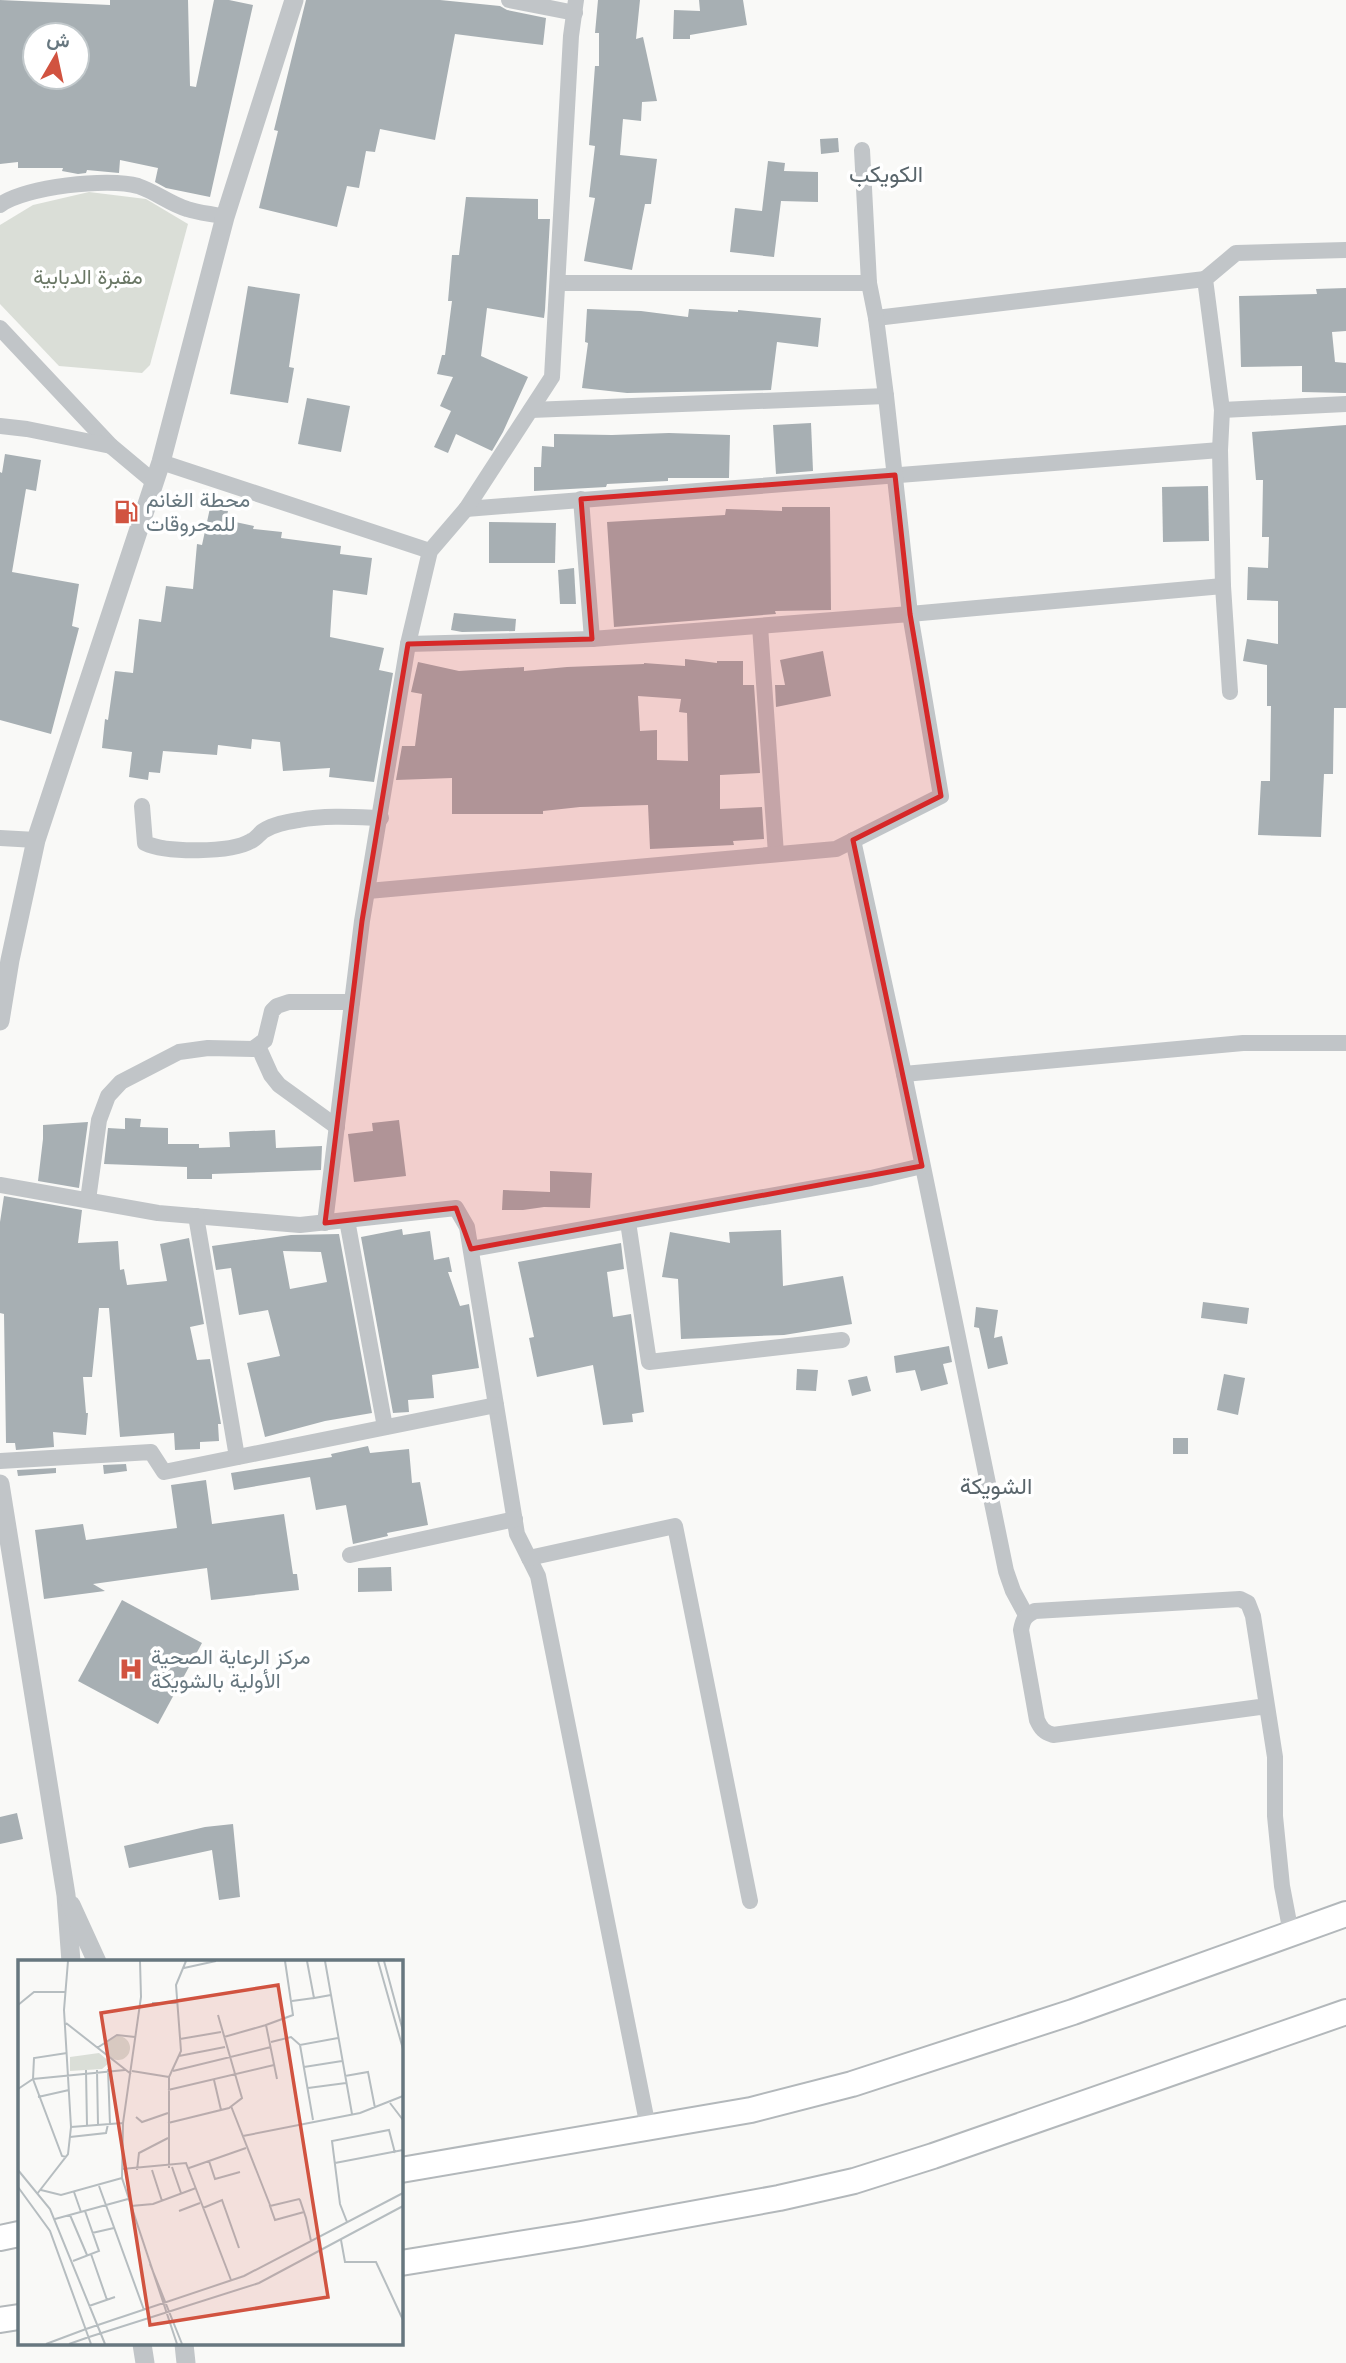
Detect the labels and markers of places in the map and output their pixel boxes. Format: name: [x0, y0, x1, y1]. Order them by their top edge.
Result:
place label: محطة الغانم للمحروقات: [146, 488, 250, 537]
fuel station icon: محطة الغانم للمحروقات: [112, 498, 140, 526]
place label: مركز الرعاية الصحية الأولية بالشويكة: [151, 1645, 311, 1694]
hospital icon: مركز الرعاية الصحية الأولية بالشويكة: [117, 1655, 145, 1683]

